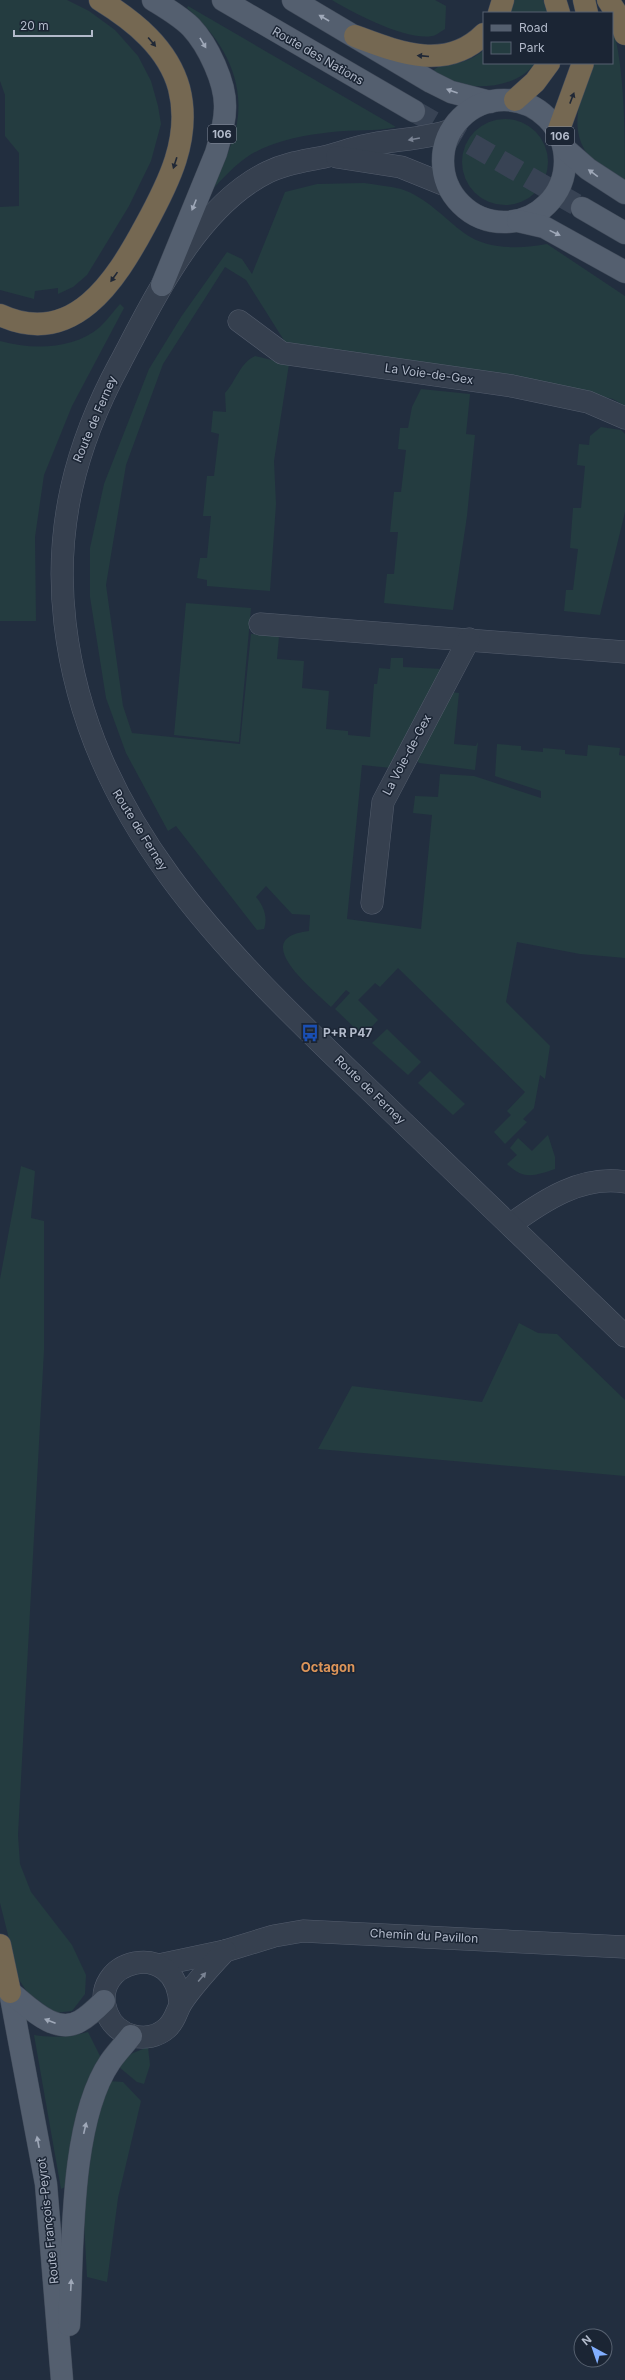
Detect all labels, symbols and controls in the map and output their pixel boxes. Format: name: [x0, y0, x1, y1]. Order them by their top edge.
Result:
scale bar: [14, 12, 92, 38]
legend: [483, 12, 613, 64]
one-way arrow: [318, 15, 330, 22]
text: 20 m: [20, 18, 49, 33]
text: Road: [519, 20, 548, 35]
street label: Route des Nations: [270, 23, 367, 88]
one-way arrow: [147, 36, 156, 47]
one-way arrow: [199, 37, 206, 49]
text: Park: [519, 40, 545, 55]
one-way arrow: [417, 52, 429, 59]
one-way arrow: [446, 88, 458, 94]
one-way arrow: [569, 92, 575, 104]
road number: 106: [208, 125, 236, 143]
road number: 106: [546, 127, 574, 145]
one-way arrow: [408, 137, 420, 143]
one-way arrow: [172, 157, 178, 169]
one-way arrow: [588, 169, 598, 177]
one-way arrow: [190, 199, 196, 211]
one-way arrow: [550, 230, 561, 236]
one-way arrow: [110, 272, 118, 283]
street label: La Voie-de-Gex: [384, 360, 475, 387]
street label: Route de Ferney: [70, 373, 120, 464]
street label: La Voie-de-Gex: [379, 711, 434, 798]
street label: Route de Ferney: [110, 786, 171, 873]
bus stop icon: P+R P47: [300, 1023, 320, 1043]
place label: P+R P47: [323, 1025, 372, 1040]
street label: Route de Ferney: [332, 1052, 409, 1127]
district label: Octagon: [301, 1659, 355, 1675]
street label: Chemin du Pavillon: [369, 1925, 479, 1946]
one-way arrow: [198, 1971, 207, 1982]
one-way arrow: [44, 2017, 56, 2023]
one-way arrow: [83, 2122, 89, 2134]
one-way arrow: [35, 2135, 41, 2148]
street label: Route François-Peyrot: [33, 2157, 62, 2285]
one-way arrow: [68, 2279, 75, 2291]
north arrow: [573, 2328, 613, 2368]
text: N: [579, 2332, 594, 2348]

